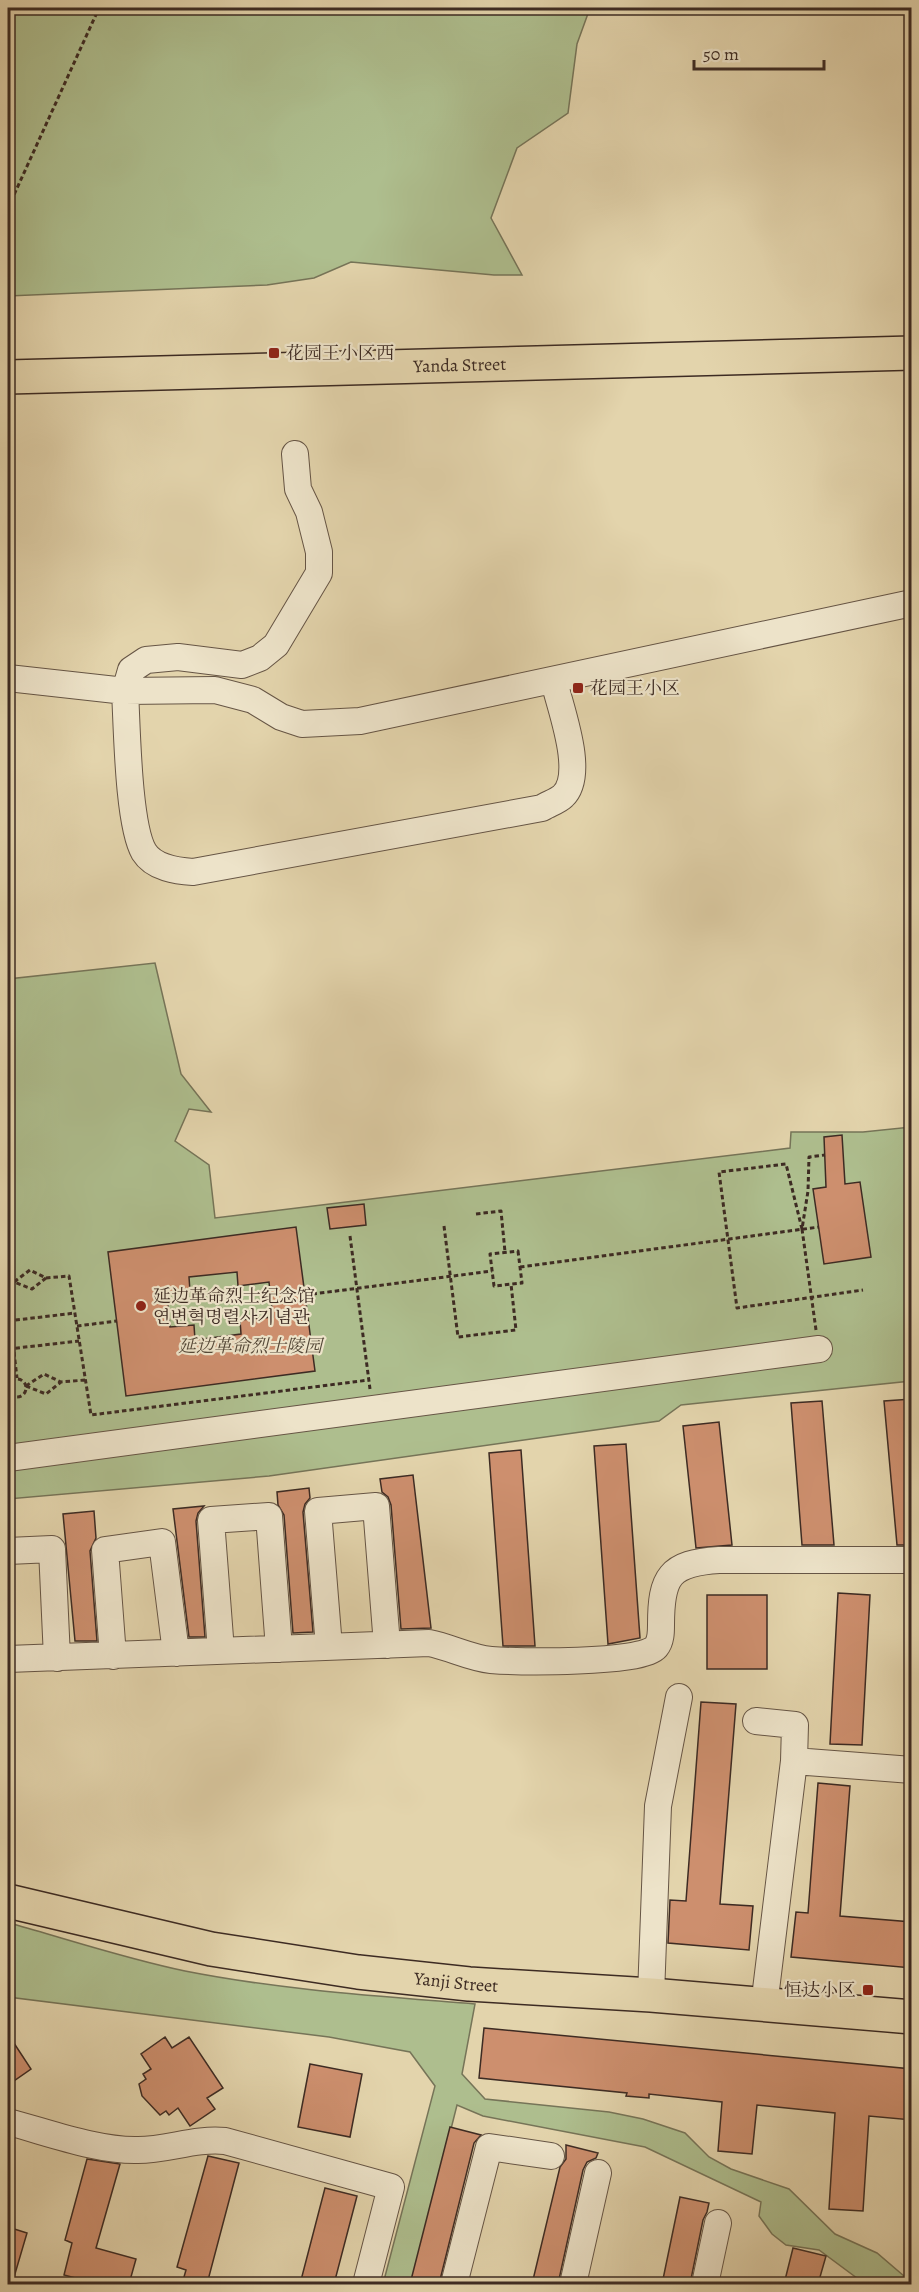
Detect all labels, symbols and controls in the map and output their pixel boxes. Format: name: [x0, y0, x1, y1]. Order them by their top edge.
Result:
scale bar: [694, 33, 824, 71]
text: 50 m: [703, 42, 739, 66]
place label: 花园王小区西: [286, 341, 394, 365]
marker: 花园王小区西: [267, 346, 281, 360]
street label: Yanda Street: [412, 352, 507, 378]
place label: 花园王小区: [590, 676, 680, 700]
marker: 花园王小区: [571, 681, 585, 695]
place label: 延边革命烈士纪念馆 연변혁명렬사기념관: [153, 1284, 315, 1329]
marker: 延边革命烈士纪念馆 연변혁명렬사기념관: [134, 1299, 148, 1313]
park label: 延边革命烈士陵园: [178, 1334, 325, 1358]
street label: Yanji Street: [412, 1966, 499, 1998]
place label: 恒达小区: [784, 1978, 856, 2002]
marker: 恒达小区: [861, 1983, 875, 1997]

